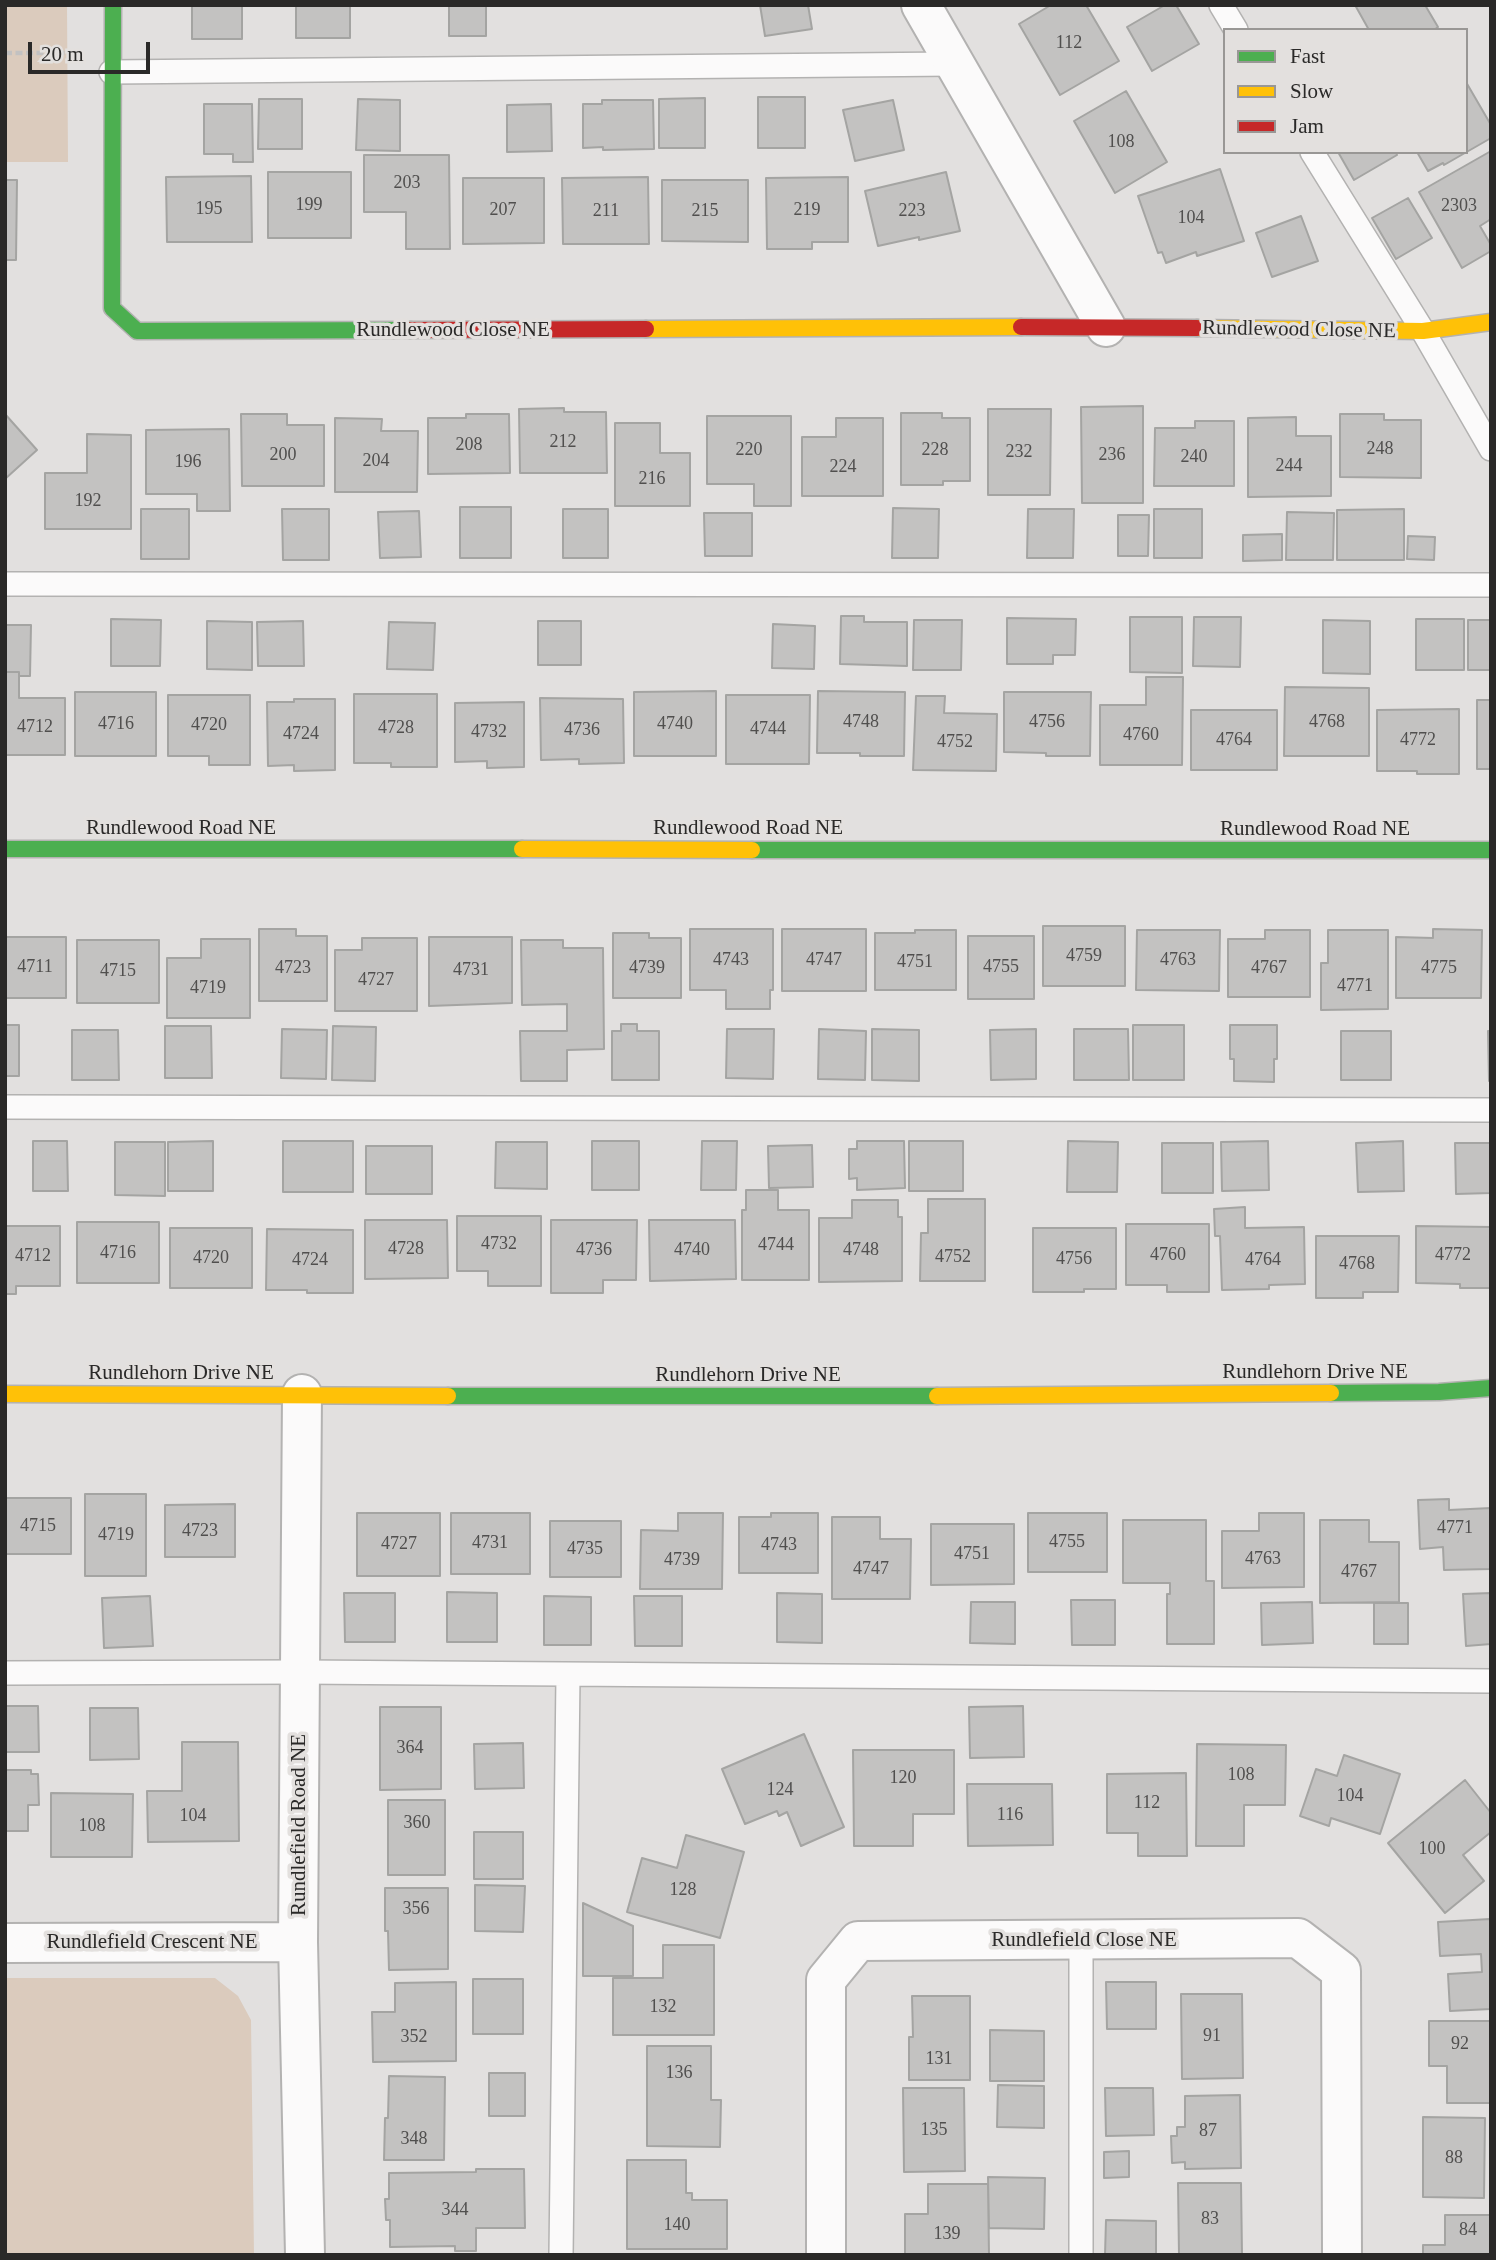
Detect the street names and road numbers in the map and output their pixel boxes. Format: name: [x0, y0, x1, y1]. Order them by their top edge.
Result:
street label: Rundlewood Close NE: [1202, 316, 1396, 344]
street label: Rundlewood Close NE: [356, 317, 550, 343]
street label: Rundlewood Road NE: [86, 815, 276, 841]
street label: Rundlewood Road NE: [653, 815, 843, 841]
street label: Rundlewood Road NE: [1220, 816, 1410, 842]
street label: Rundlehorn Drive NE: [1222, 1359, 1408, 1385]
street label: Rundlehorn Drive NE: [88, 1360, 274, 1386]
street label: Rundlehorn Drive NE: [655, 1362, 841, 1388]
street label: Rundlefield Road NE: [286, 1734, 312, 1916]
street label: Rundlefield Close NE: [991, 1927, 1177, 1953]
street label: Rundlefield Crescent NE: [46, 1929, 258, 1955]

